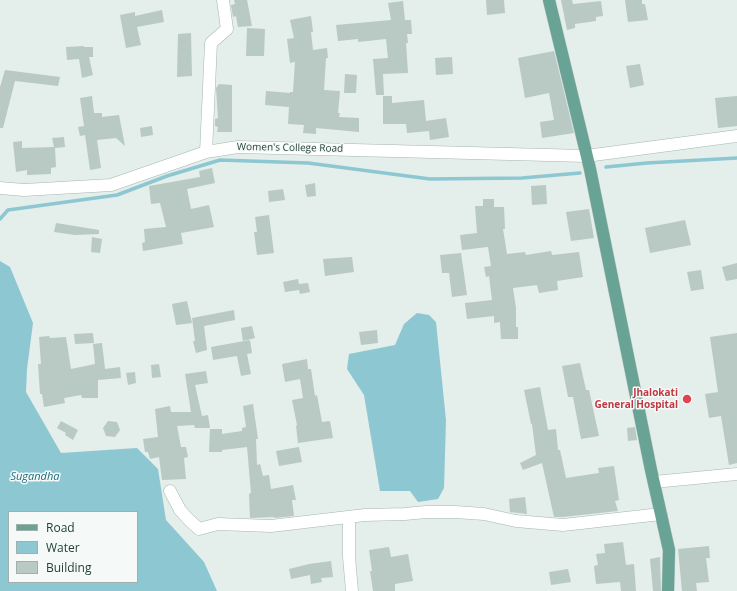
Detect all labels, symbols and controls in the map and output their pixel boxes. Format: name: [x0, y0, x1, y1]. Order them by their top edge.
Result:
street label: Women's College Road: [237, 141, 343, 155]
place label: Jhalokati General Hospital: [595, 387, 678, 410]
marker: Jhalokati General Hospital: [681, 393, 693, 405]
water label: Sugandha: [10, 470, 60, 484]
legend: [8, 511, 138, 583]
text: Road: [46, 519, 75, 536]
text: Water: [46, 539, 80, 556]
text: Building: [46, 559, 91, 576]

